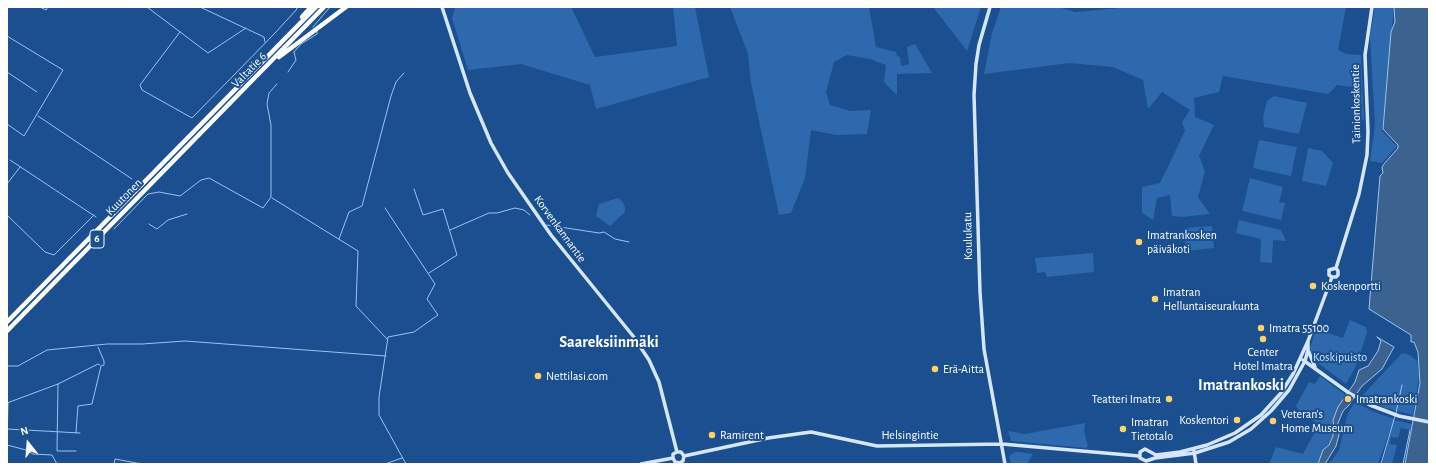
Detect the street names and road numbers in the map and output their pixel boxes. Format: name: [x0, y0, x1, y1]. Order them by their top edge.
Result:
street label: Valtatie 6: [229, 49, 269, 91]
street label: Tainionkoskentie: [1348, 64, 1364, 144]
street label: Kuutonen: [103, 175, 145, 219]
street label: Korvenkannantie: [531, 193, 589, 265]
street label: Koulukatu: [960, 212, 976, 260]
road number: 6: [90, 230, 104, 248]
street label: Helsingintie: [881, 428, 939, 442]

